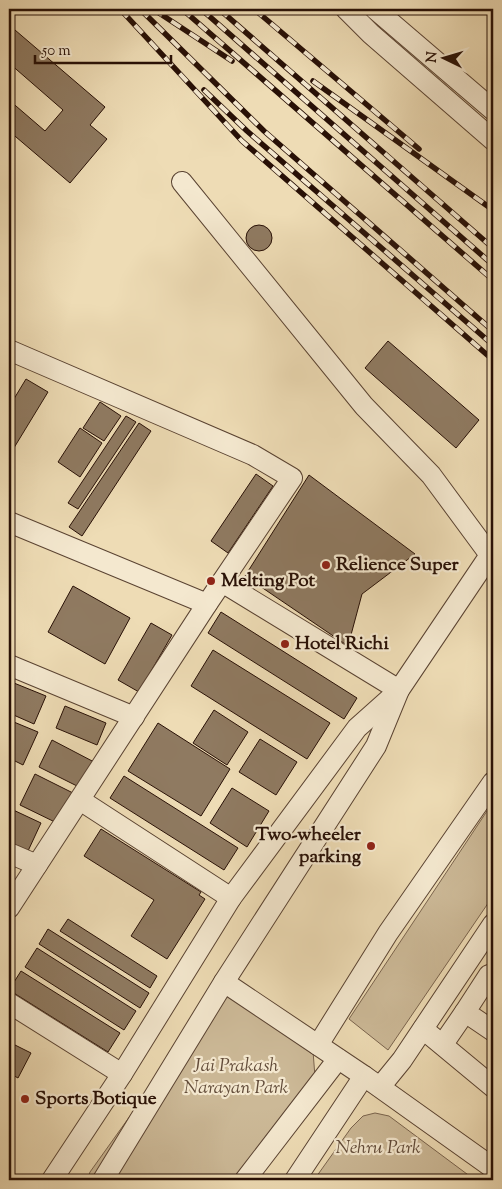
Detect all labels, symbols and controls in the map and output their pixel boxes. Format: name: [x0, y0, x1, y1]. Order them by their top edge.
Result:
scale bar: [35, 32, 171, 64]
north arrow: [420, 32, 470, 82]
text: 50 m: [41, 41, 71, 62]
text: N: [423, 51, 443, 63]
place label: Relience Super: [336, 552, 460, 579]
marker: Relience Super: [320, 559, 332, 571]
place label: Melting Pot: [221, 568, 315, 595]
marker: Melting Pot: [205, 575, 217, 587]
place label: Hotel Richi: [295, 631, 390, 658]
marker: Hotel Richi: [279, 638, 291, 650]
place label: Two-wheeler parking: [256, 822, 362, 871]
marker: Two-wheeler parking: [365, 840, 377, 852]
park label: Jai Prakash Narayan Park: [184, 1053, 289, 1102]
place label: Sports Botique: [35, 1086, 157, 1113]
marker: Sports Botique: [19, 1093, 31, 1105]
park label: Nehru Park: [335, 1135, 421, 1162]

